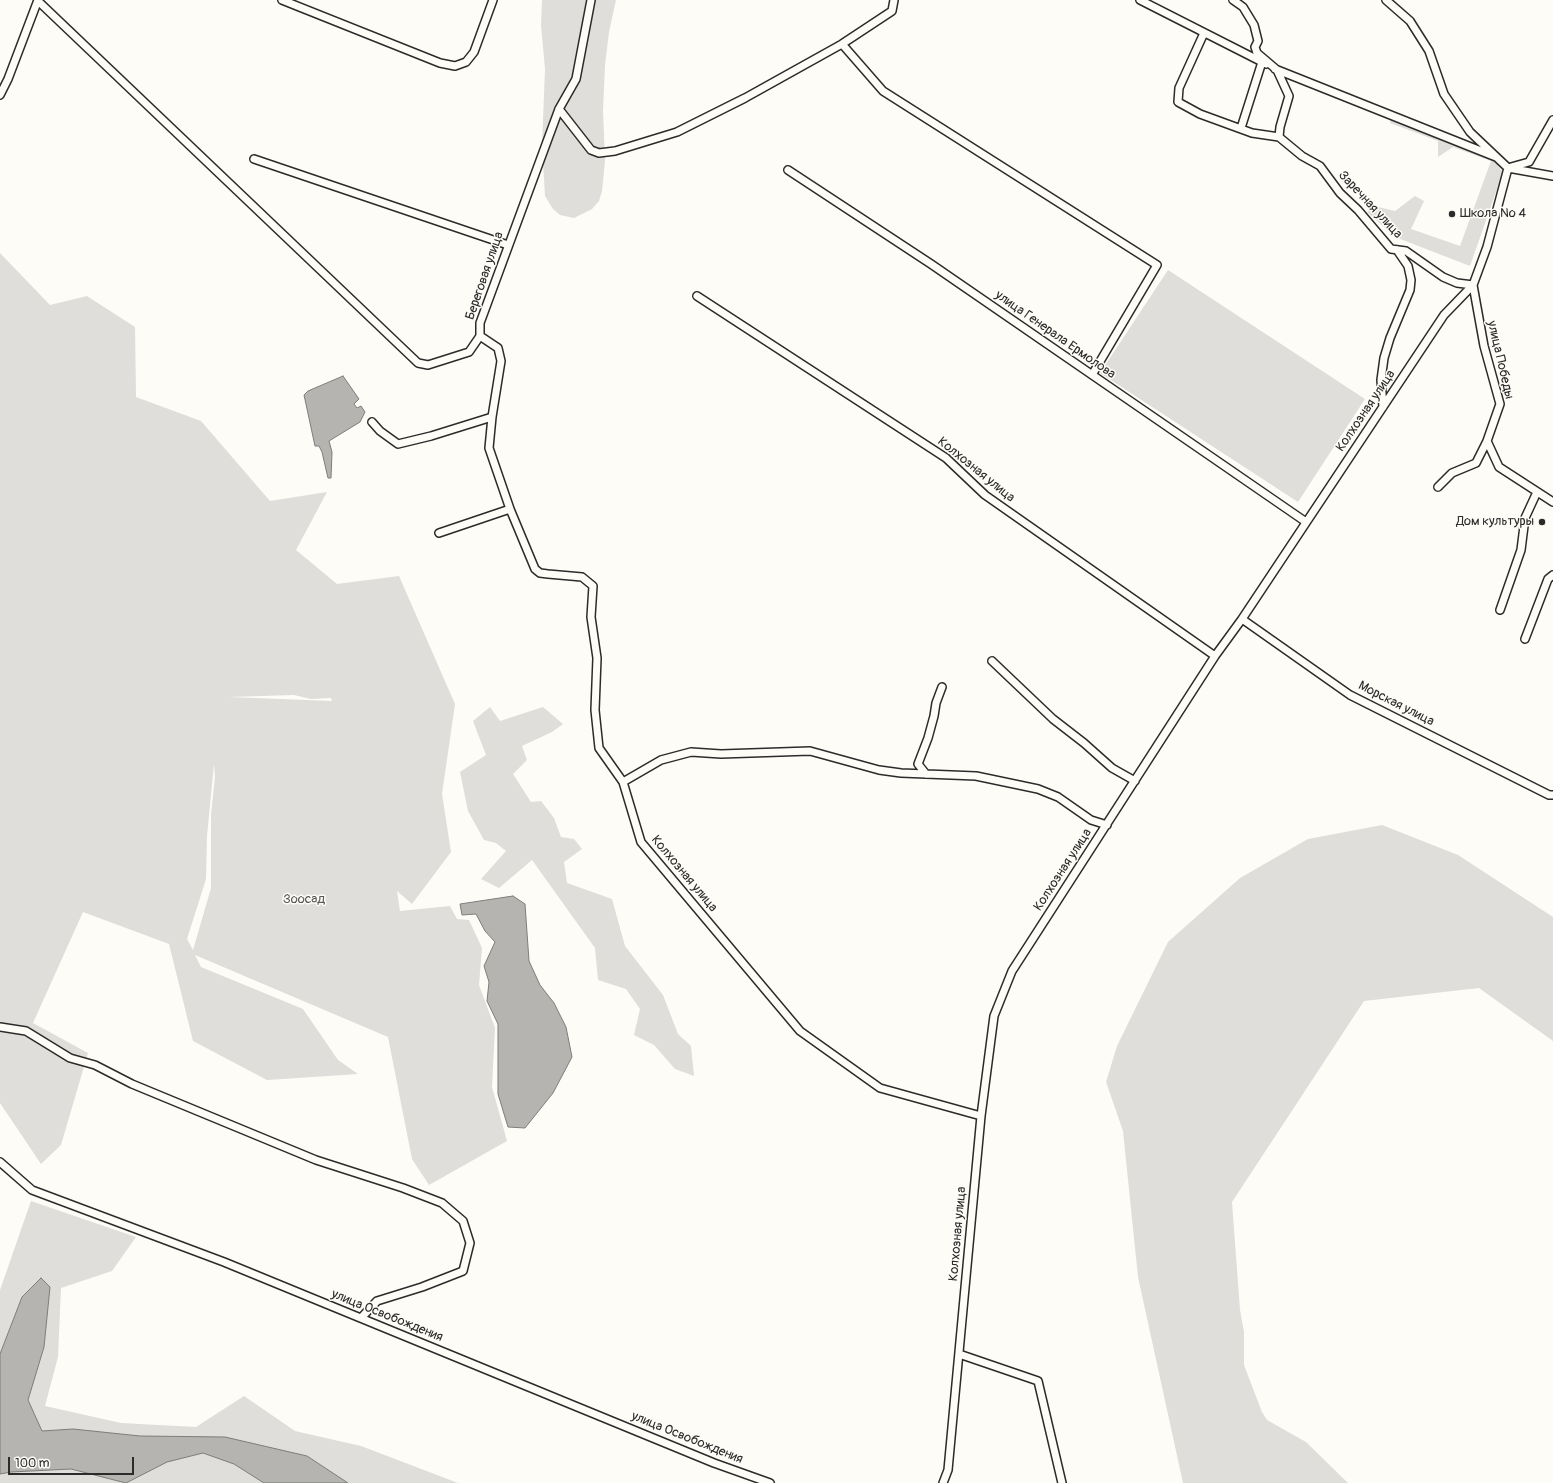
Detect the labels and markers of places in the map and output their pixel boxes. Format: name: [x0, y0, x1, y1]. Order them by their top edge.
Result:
place label: Школа № 4: [1460, 206, 1526, 222]
marker: Школа № 4: [1447, 209, 1457, 219]
place label: Дом культуры: [1456, 514, 1534, 530]
marker: Дом культуры: [1537, 517, 1547, 527]

